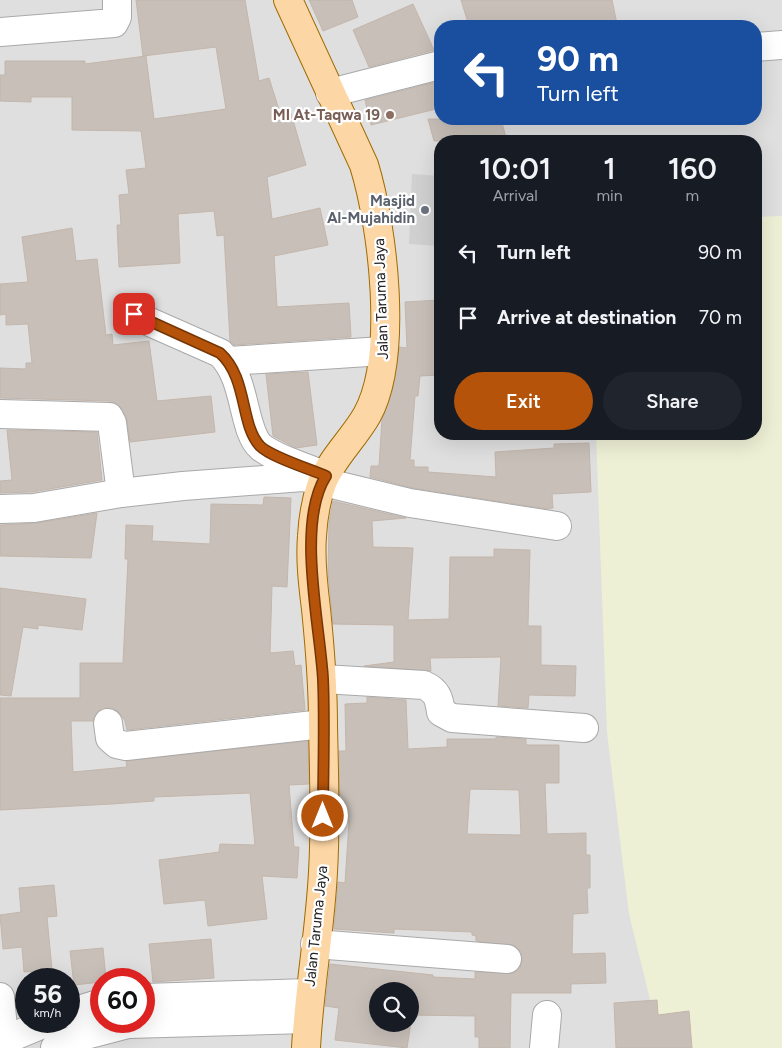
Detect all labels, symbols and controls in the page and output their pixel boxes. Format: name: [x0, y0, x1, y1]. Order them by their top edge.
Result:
text: 90 m: [537, 38, 619, 80]
icon: left: [454, 40, 519, 105]
text: Turn left: [537, 80, 619, 107]
place label: MI At-Taqwa 19: [273, 106, 380, 124]
marker: MI At-Taqwa 19: [384, 109, 396, 121]
text: 10:01: [479, 150, 551, 187]
text: 1: [603, 150, 616, 187]
text: 160: [668, 150, 717, 187]
text: Arrival: [493, 186, 538, 205]
text: min: [596, 186, 623, 205]
text: m: [686, 186, 699, 205]
place label: Masjid Al-Mujahidin: [327, 192, 415, 227]
marker: Masjid Al-Mujahidin: [419, 204, 431, 216]
street label: Jalan Taruma Jaya: [370, 238, 392, 360]
icon: left: [454, 239, 482, 267]
text: Turn left: [497, 241, 571, 264]
text: 90 m: [698, 241, 742, 264]
pin: [113, 293, 155, 335]
icon: arrive: [120, 300, 148, 328]
icon: arrive: [454, 304, 482, 332]
text: Arrive at destination: [497, 306, 676, 329]
text: 70 m: [699, 306, 742, 329]
button: Exit: [454, 372, 593, 430]
button: Share: [603, 372, 742, 430]
position arrow: [296, 789, 348, 841]
street label: Jalan Taruma Jaya: [301, 865, 331, 987]
speed limit sign: 60: [90, 968, 155, 1033]
text: 56: [33, 979, 62, 1009]
map controls: [369, 982, 419, 1032]
button: search: [369, 982, 419, 1032]
text: km/h: [34, 1006, 61, 1020]

